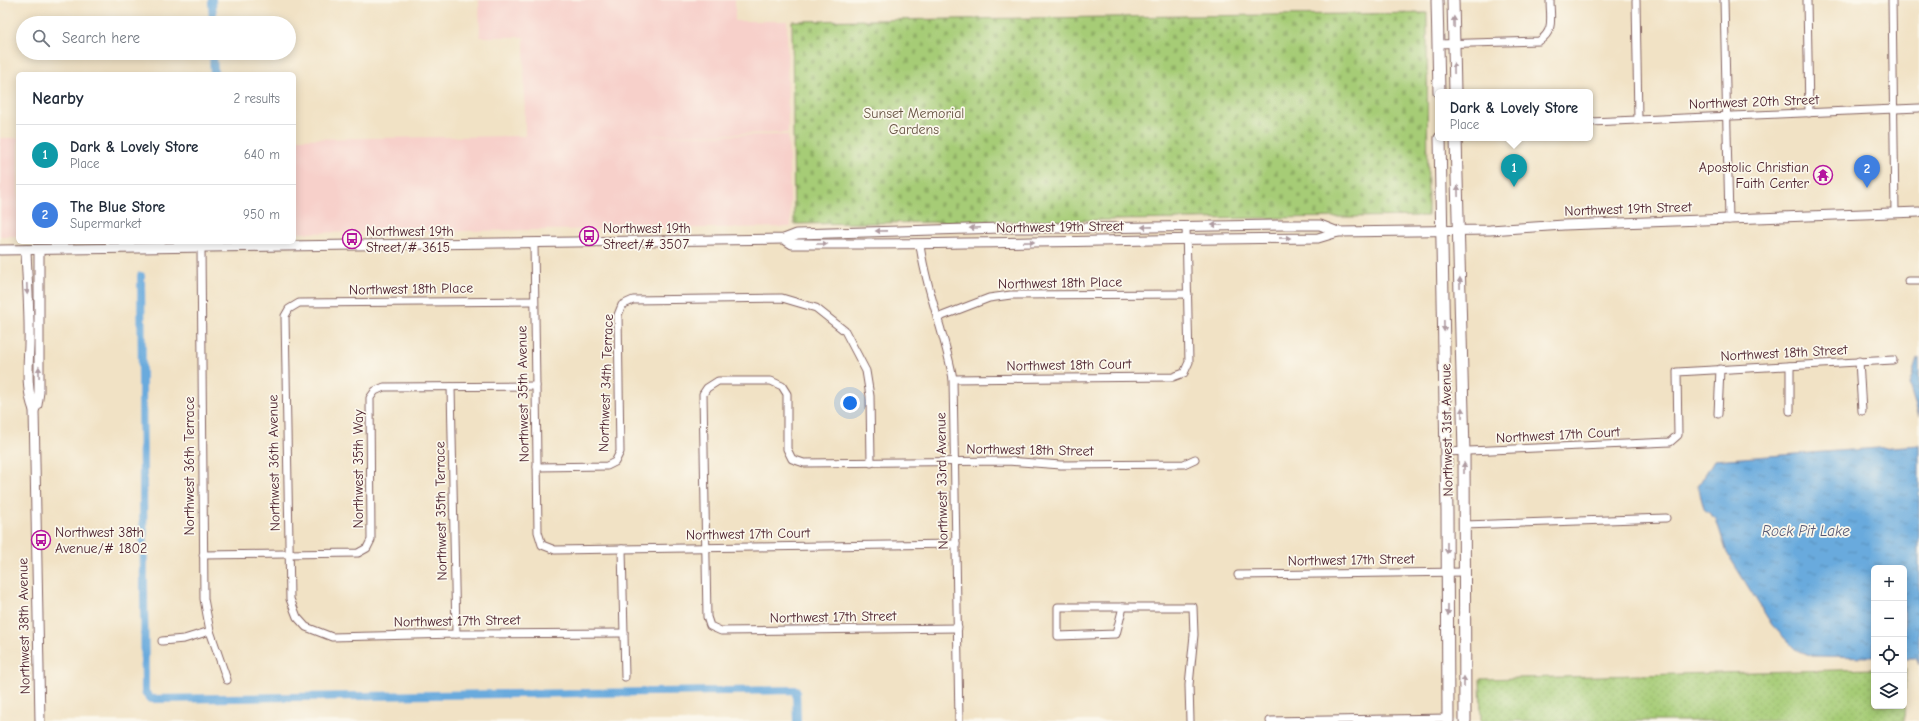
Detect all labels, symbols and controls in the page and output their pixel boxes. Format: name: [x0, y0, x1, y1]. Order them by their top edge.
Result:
one-way arrow: [1451, 15, 1457, 28]
search box: [16, 16, 296, 60]
icon: search: [30, 27, 52, 49]
text: Search here: [62, 29, 140, 47]
one-way arrow: [1451, 61, 1457, 74]
text: Nearby: [32, 89, 83, 108]
popup: [1435, 89, 1593, 141]
text: 2 results: [233, 91, 280, 106]
street label: Northwest 20th Street: [1689, 91, 1820, 113]
text: Dark & Lovely Store: [1450, 99, 1578, 117]
park label: Sunset Memorial Gardens: [864, 105, 964, 138]
text: Place: [1450, 117, 1479, 132]
text: Dark & Lovely Store: [70, 138, 198, 156]
text: 1: [42, 147, 48, 162]
text: 640 m: [244, 147, 280, 162]
pin: 1: [1501, 154, 1527, 187]
pin: 2: [1854, 155, 1880, 188]
text: Place: [70, 156, 100, 171]
place label: Apostolic Christian Faith Center: [1699, 159, 1809, 192]
temple icon: Apostolic Christian Faith Center: [1812, 164, 1834, 186]
one-way arrow: [1455, 184, 1461, 197]
text: The Blue Store: [70, 198, 165, 216]
street label: Northwest 19th Street: [1564, 198, 1693, 220]
text: 2: [42, 207, 48, 222]
text: 950 m: [243, 207, 280, 222]
text: Supermarket: [70, 216, 141, 231]
street label: Northwest 19th Street: [996, 217, 1125, 237]
place label: Northwest 19th Street/# 3507: [603, 220, 691, 253]
one-way arrow: [1210, 222, 1223, 228]
place label: Northwest 19th Street/# 3615: [366, 223, 454, 256]
one-way arrow: [1140, 224, 1153, 230]
bus stop icon: Northwest 19th Street/# 3507: [578, 225, 600, 247]
one-way arrow: [969, 225, 981, 232]
bus stop icon: Northwest 19th Street/# 3615: [341, 228, 363, 250]
one-way arrow: [874, 228, 887, 234]
one-way arrow: [1279, 235, 1292, 241]
one-way arrow: [1023, 239, 1036, 245]
one-way arrow: [816, 241, 829, 247]
street label: Northwest 18th Place: [998, 273, 1122, 293]
one-way arrow: [1456, 277, 1463, 289]
street label: Northwest 18th Place: [349, 279, 473, 299]
one-way arrow: [24, 283, 30, 296]
street label: Northwest 34th Terrace: [595, 314, 617, 452]
one-way arrow: [1441, 320, 1447, 333]
street label: Northwest 35th Avenue: [513, 325, 533, 463]
street label: Northwest 18th Street: [1720, 341, 1849, 365]
street label: Northwest 18th Court: [1006, 355, 1133, 375]
street label: Northwest 31st Avenue: [1437, 363, 1457, 497]
one-way arrow: [36, 365, 42, 378]
your location: [840, 393, 860, 413]
street label: Northwest 36th Avenue: [264, 394, 284, 532]
street label: Northwest 36th Terrace: [181, 396, 198, 536]
one-way arrow: [1459, 406, 1465, 419]
street label: Northwest 35th Way: [350, 409, 367, 528]
street label: Northwest 33rd Avenue: [932, 412, 952, 550]
street label: Northwest 17th Court: [1495, 423, 1622, 447]
street label: Northwest 18th Street: [966, 440, 1095, 460]
street label: Northwest 35th Terrace: [431, 441, 451, 581]
one-way arrow: [1461, 461, 1467, 474]
water label: Rock Pit Lake: [1762, 522, 1850, 540]
place label: Northwest 38th Avenue/# 1802: [55, 524, 147, 557]
street label: Northwest 17th Court: [686, 524, 811, 544]
bus stop icon: Northwest 38th Avenue/# 1802: [30, 529, 52, 551]
one-way arrow: [1444, 542, 1450, 555]
street label: Northwest 17th Street: [1287, 550, 1415, 570]
street label: Northwest 38th Avenue: [14, 558, 34, 694]
map controls: [1871, 565, 1907, 709]
button: +: [1871, 565, 1907, 601]
button: −: [1871, 601, 1907, 637]
one-way arrow: [1445, 604, 1451, 617]
street label: Northwest 17th Street: [769, 607, 897, 627]
street label: Northwest 17th Street: [393, 611, 521, 631]
button: locate: [1871, 637, 1907, 673]
button: layers: [1871, 673, 1907, 709]
one-way arrow: [1461, 675, 1467, 688]

